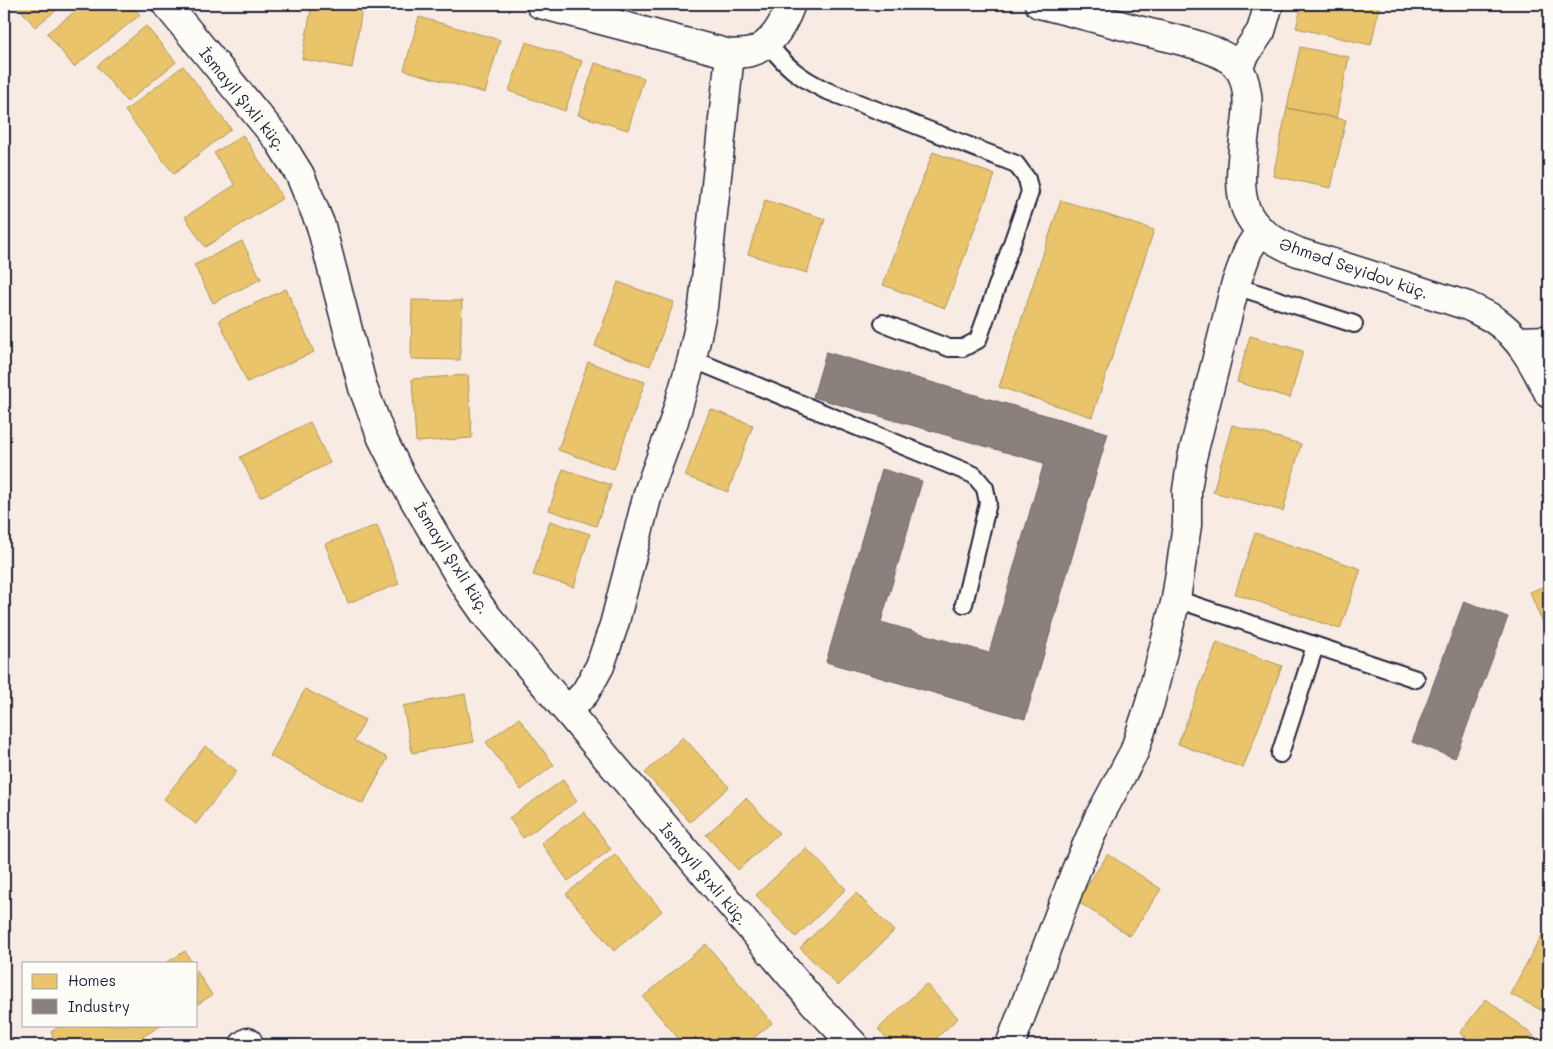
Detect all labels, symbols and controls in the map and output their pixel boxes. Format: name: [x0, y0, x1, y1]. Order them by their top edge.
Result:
street label: İsmayil Şıxli küç.: [195, 43, 292, 155]
street label: Əhməd Seyidov küç.: [1277, 232, 1432, 303]
street label: İsmayil Şıxli küç.: [410, 498, 495, 617]
street label: İsmayil Şıxli küç.: [655, 818, 753, 929]
legend: [22, 962, 198, 1026]
text: Homes: [68, 970, 116, 990]
text: Industry: [68, 996, 130, 1016]

